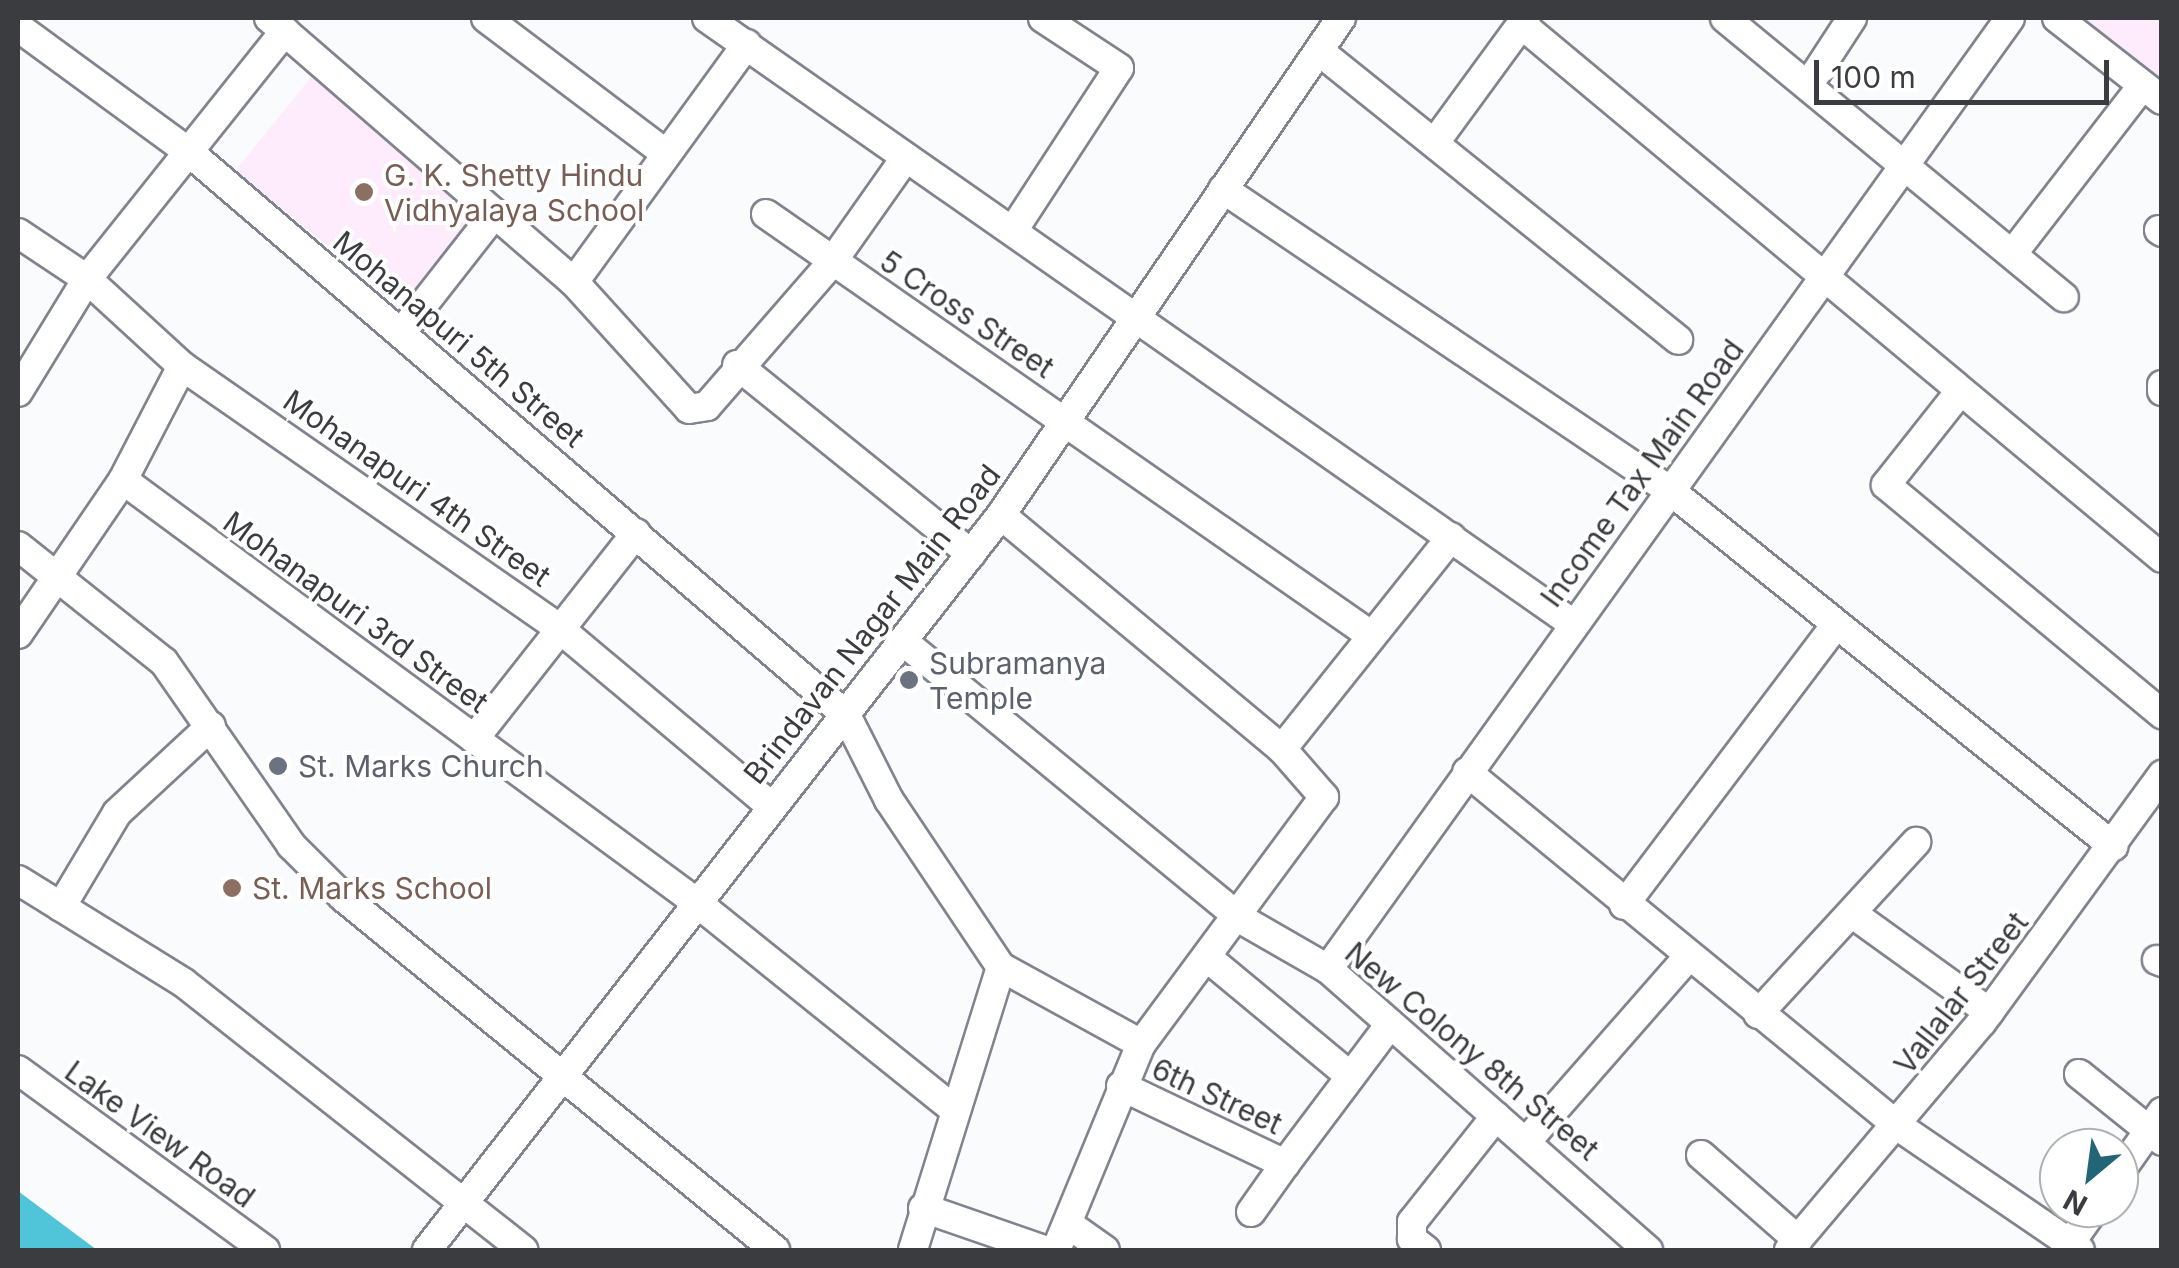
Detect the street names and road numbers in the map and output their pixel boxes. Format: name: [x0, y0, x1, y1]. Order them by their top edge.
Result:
street label: Mohanapuri 5th Street: [326, 223, 592, 455]
street label: 5 Cross Street: [873, 243, 1061, 385]
street label: Income Tax Main Road: [1533, 332, 1751, 614]
street label: Mohanapuri 4th Street: [276, 382, 558, 594]
street label: Brindavan Nagar Main Road: [736, 457, 1008, 791]
street label: Mohanapuri 3rd Street: [217, 504, 495, 720]
street label: Vallalar Street: [1887, 905, 2035, 1081]
street label: New Colony 8th Street: [1338, 935, 1606, 1167]
street label: 6th Street: [1146, 1050, 1288, 1142]
street label: Lake View Road: [58, 1053, 262, 1215]

